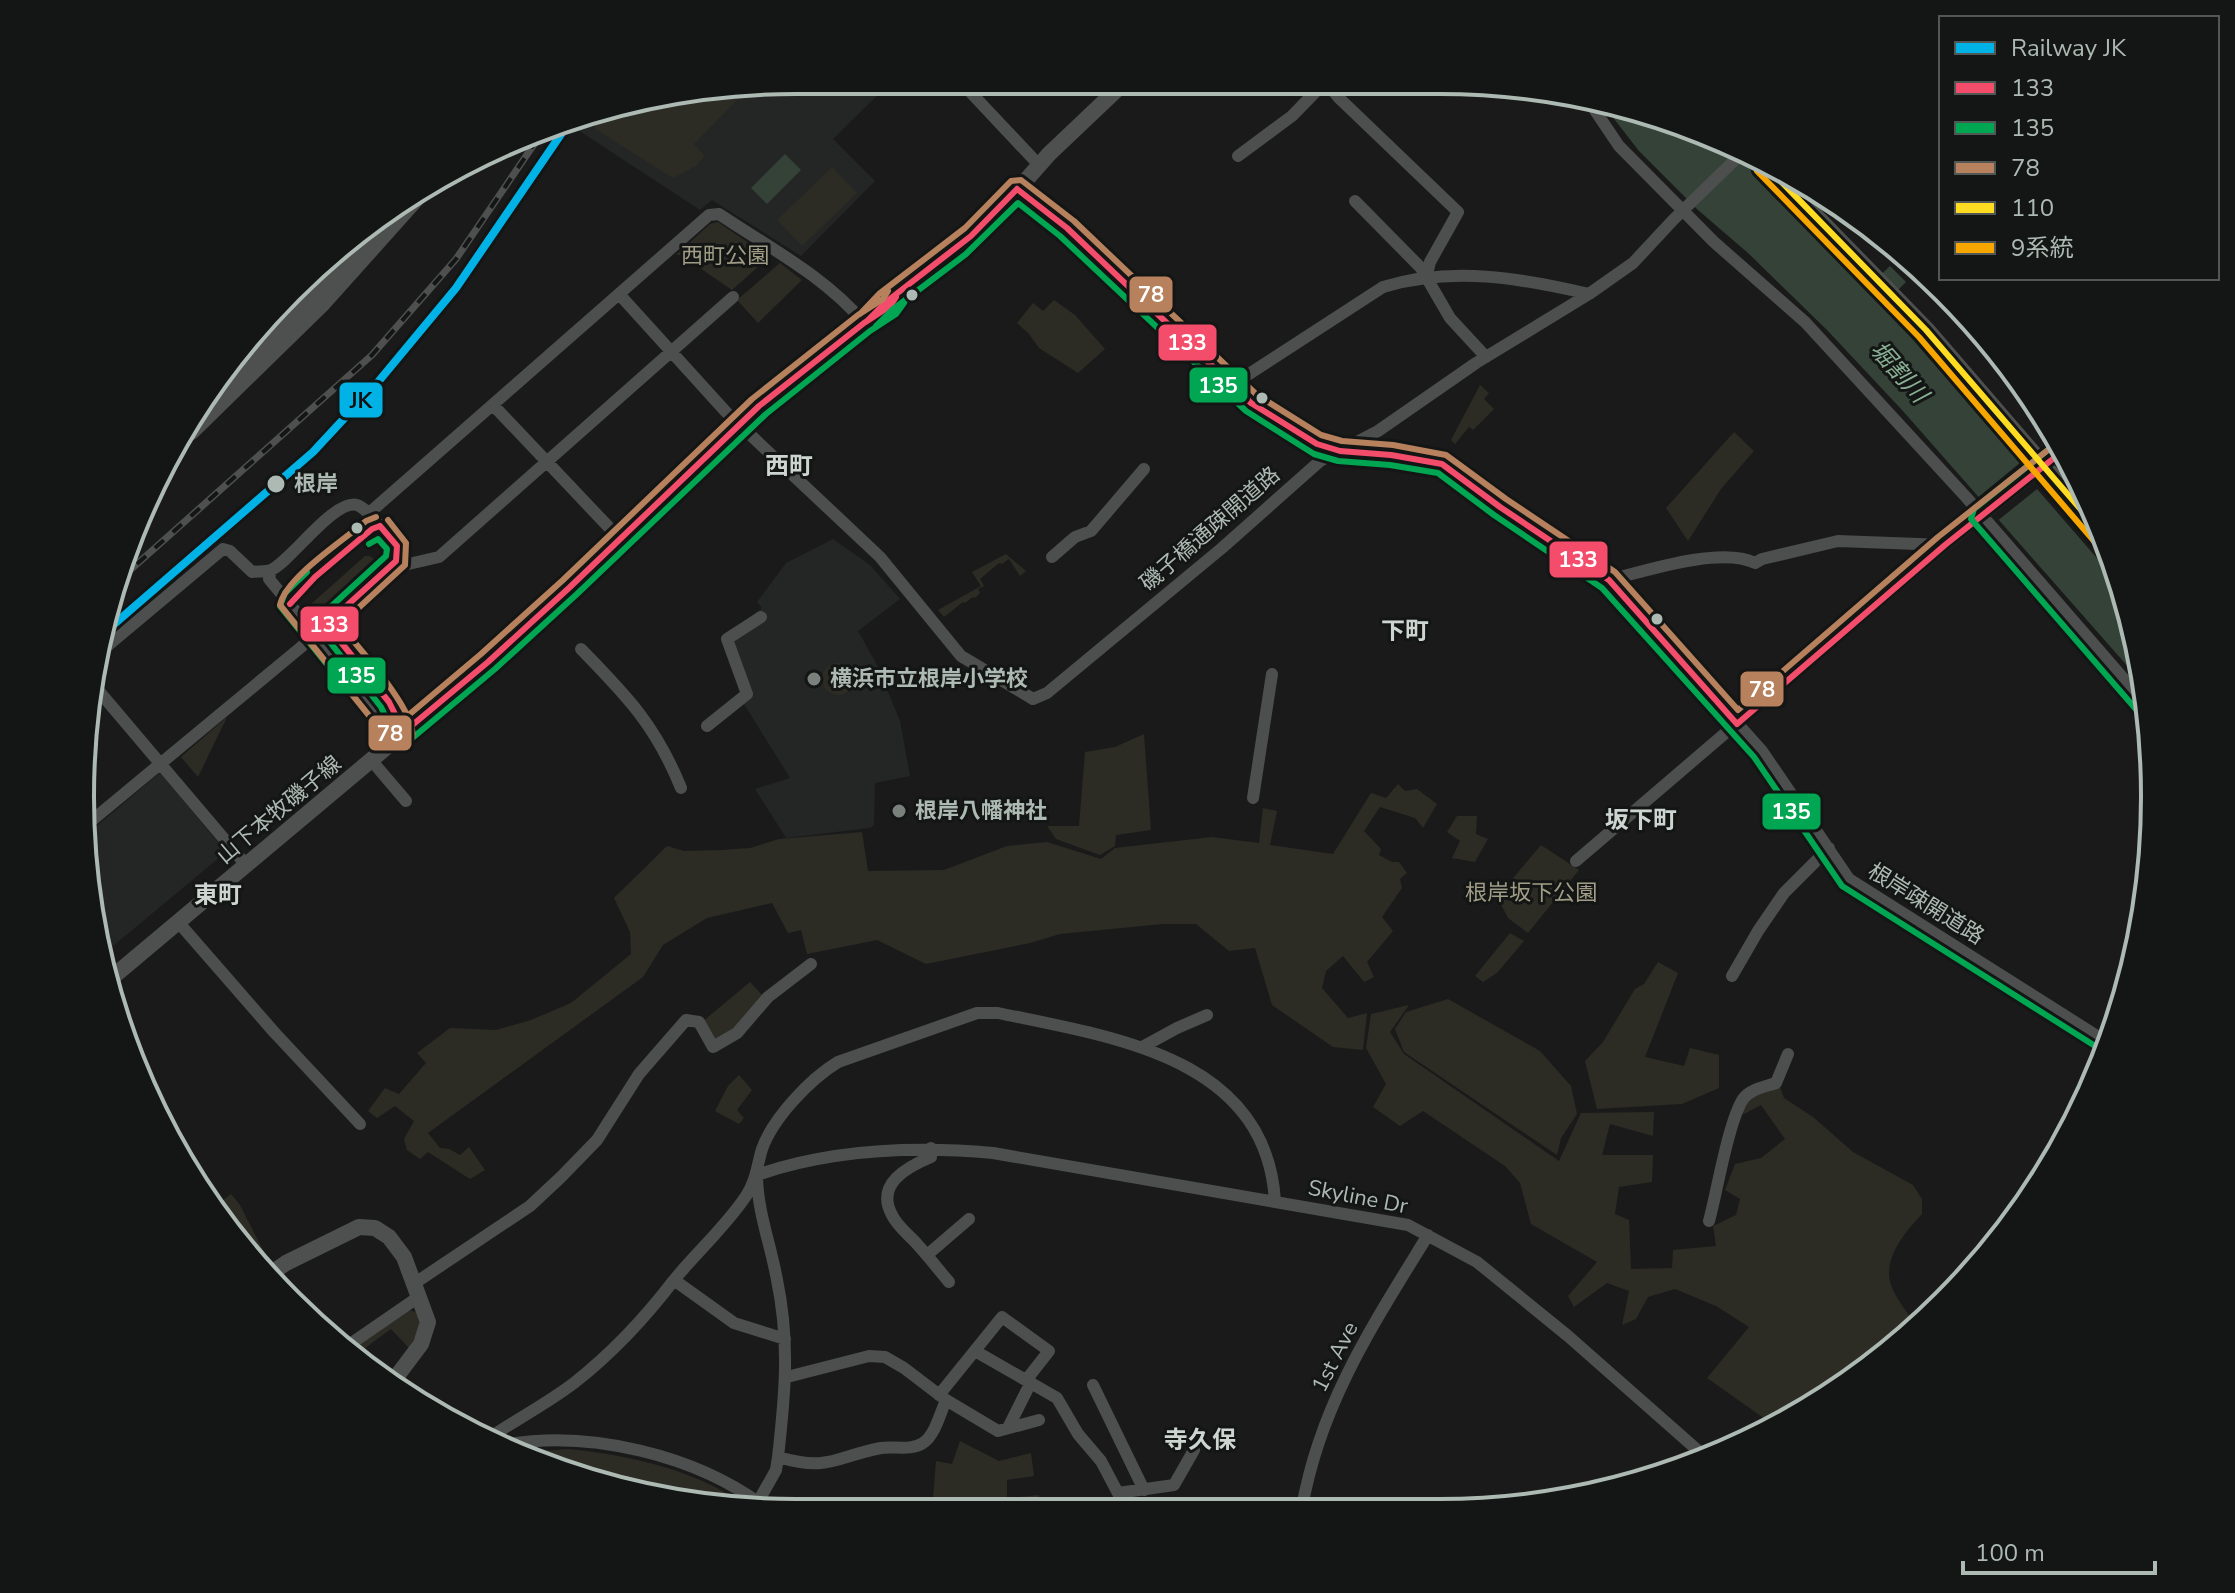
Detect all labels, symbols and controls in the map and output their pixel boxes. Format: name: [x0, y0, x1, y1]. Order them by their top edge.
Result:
legend: [1939, 16, 2219, 280]
text: Railway JK: [2011, 32, 2127, 64]
text: 133: [2011, 72, 2054, 104]
text: 135: [2011, 112, 2054, 144]
text: 78: [2011, 152, 2040, 184]
text: 110: [2011, 192, 2054, 224]
text: 9系統: [2011, 232, 2073, 264]
park label: 西町公園: [681, 241, 769, 271]
line badge: 78: [1128, 275, 1174, 314]
text: 78: [1138, 280, 1164, 310]
unlabelled marker: [904, 287, 920, 303]
line badge: 133: [1157, 323, 1218, 362]
text: 133: [1167, 328, 1207, 358]
water label: 堀割川: [1863, 335, 1937, 412]
line badge: 135: [1188, 366, 1249, 404]
text: 135: [1198, 371, 1238, 401]
line badge: JK: [338, 381, 384, 419]
text: JK: [349, 386, 374, 416]
unlabelled marker: [1254, 390, 1270, 406]
district label: 西町: [765, 450, 813, 482]
street label: 磯子橋通疎開道路: [1134, 460, 1286, 598]
place label: 根岸: [294, 469, 338, 499]
marker: 根岸: [265, 473, 287, 495]
unlabelled marker: [349, 520, 365, 536]
line badge: 133: [1548, 540, 1609, 579]
text: 133: [1558, 545, 1598, 575]
line badge: 133: [299, 605, 360, 643]
text: 133: [309, 610, 349, 640]
unlabelled marker: [1649, 611, 1665, 627]
district label: 下町: [1381, 615, 1429, 647]
line badge: 135: [326, 656, 387, 695]
text: 135: [336, 661, 376, 691]
place label: 横浜市立根岸小学校: [830, 664, 1028, 694]
marker: 横浜市立根岸小学校: [805, 670, 823, 688]
line badge: 78: [1739, 670, 1785, 708]
text: 78: [1749, 675, 1775, 705]
line badge: 78: [367, 714, 413, 752]
text: 78: [377, 719, 403, 749]
street label: 山下本牧磯子線: [210, 749, 348, 871]
line badge: 135: [1761, 792, 1822, 831]
place label: 根岸八幡神社: [915, 796, 1047, 826]
text: 135: [1771, 797, 1811, 827]
marker: 根岸八幡神社: [890, 802, 908, 820]
district label: 坂下町: [1605, 804, 1677, 836]
street label: 根岸疎開道路: [1862, 856, 1990, 952]
park label: 根岸坂下公園: [1465, 878, 1597, 908]
district label: 東町: [194, 879, 242, 911]
street label: Skyline Dr: [1305, 1173, 1411, 1221]
street label: 1st Ave: [1305, 1317, 1365, 1397]
district label: 寺久保: [1164, 1424, 1236, 1456]
scale bar: [1963, 1525, 2155, 1575]
text: 100 m: [1975, 1537, 2045, 1569]

